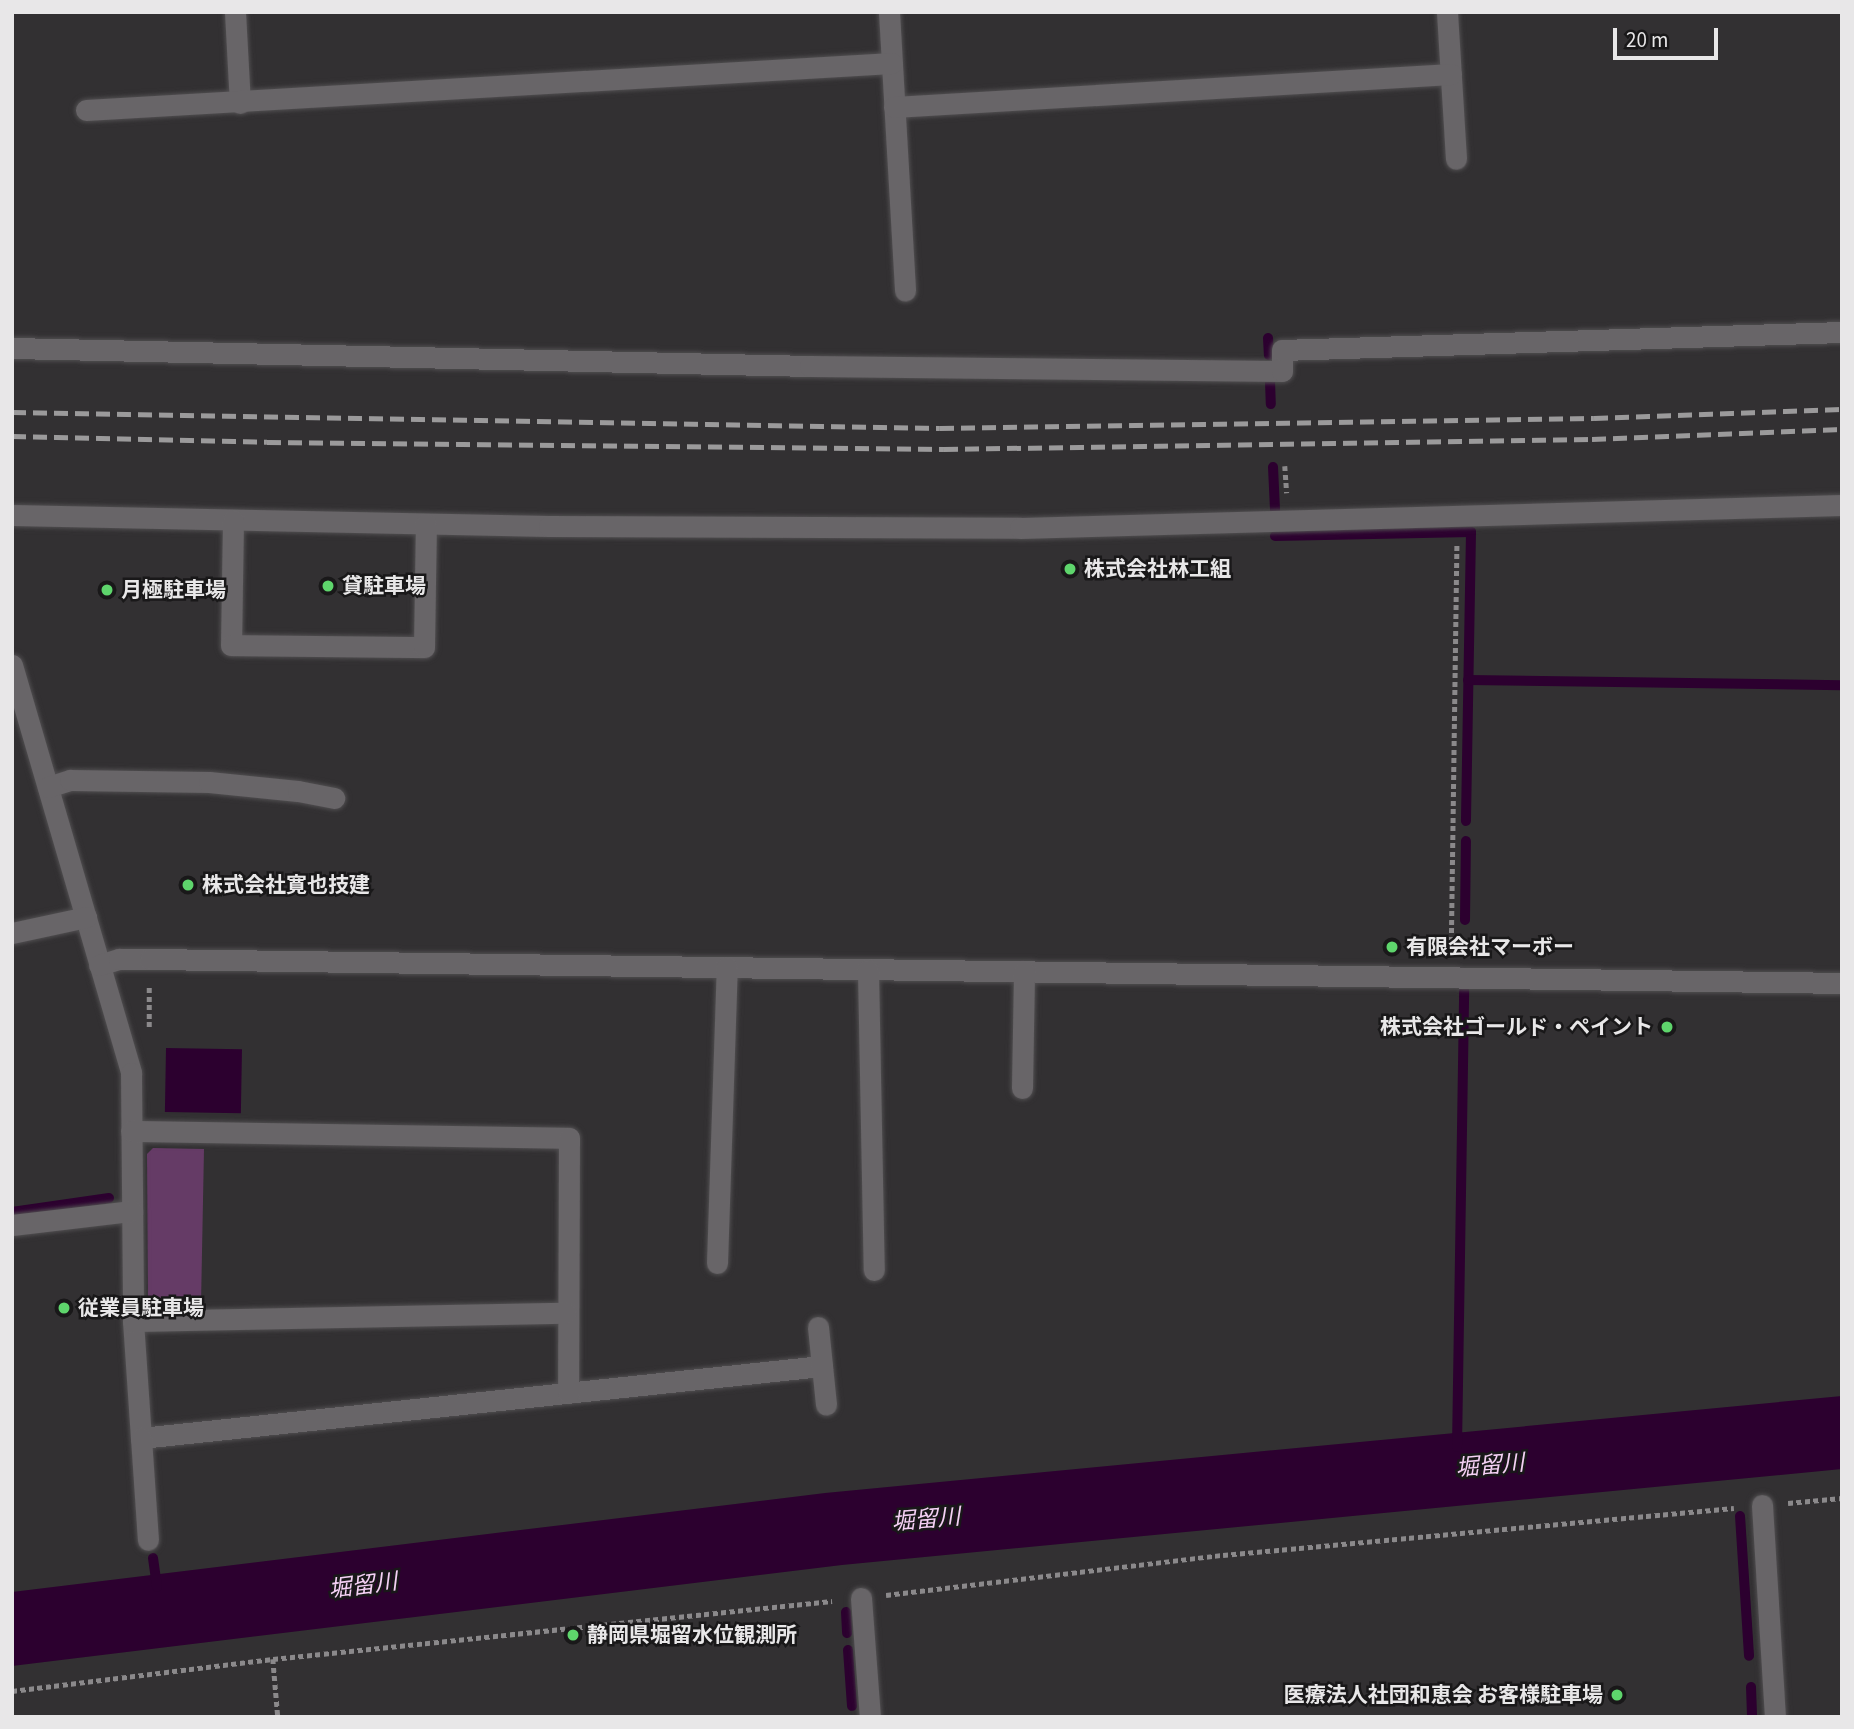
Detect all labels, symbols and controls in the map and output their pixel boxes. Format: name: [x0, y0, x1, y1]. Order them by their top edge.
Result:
scale bar: [1616, 14, 1721, 58]
text: 20 m: [1626, 25, 1668, 55]
place label: 株式会社林工組: [1084, 556, 1231, 582]
marker: 株式会社林工組: [1062, 561, 1078, 577]
place label: 貸駐車場: [342, 573, 426, 599]
place label: 月極駐車場: [121, 577, 226, 603]
marker: 貸駐車場: [320, 578, 336, 594]
marker: 月極駐車場: [99, 582, 115, 598]
place label: 株式会社寛也技建: [202, 872, 370, 898]
marker: 株式会社寛也技建: [180, 877, 196, 893]
place label: 有限会社マーボー: [1406, 934, 1574, 960]
marker: 有限会社マーボー: [1384, 939, 1400, 955]
place label: 株式会社ゴールド・ペイント: [1380, 1014, 1653, 1040]
marker: 株式会社ゴールド・ペイント: [1659, 1019, 1675, 1035]
place label: 従業員駐車場: [78, 1295, 204, 1321]
marker: 従業員駐車場: [56, 1300, 72, 1316]
water label: 堀留川: [1454, 1449, 1526, 1483]
water label: 堀留川: [890, 1503, 962, 1537]
water label: 堀留川: [327, 1568, 399, 1604]
place label: 静岡県堀留水位観測所: [587, 1622, 797, 1648]
marker: 静岡県堀留水位観測所: [565, 1627, 581, 1643]
place label: 医療法人社団和恵会 お客様駐車場: [1284, 1682, 1603, 1708]
marker: 医療法人社団和恵会 お客様駐車場: [1609, 1687, 1625, 1703]

